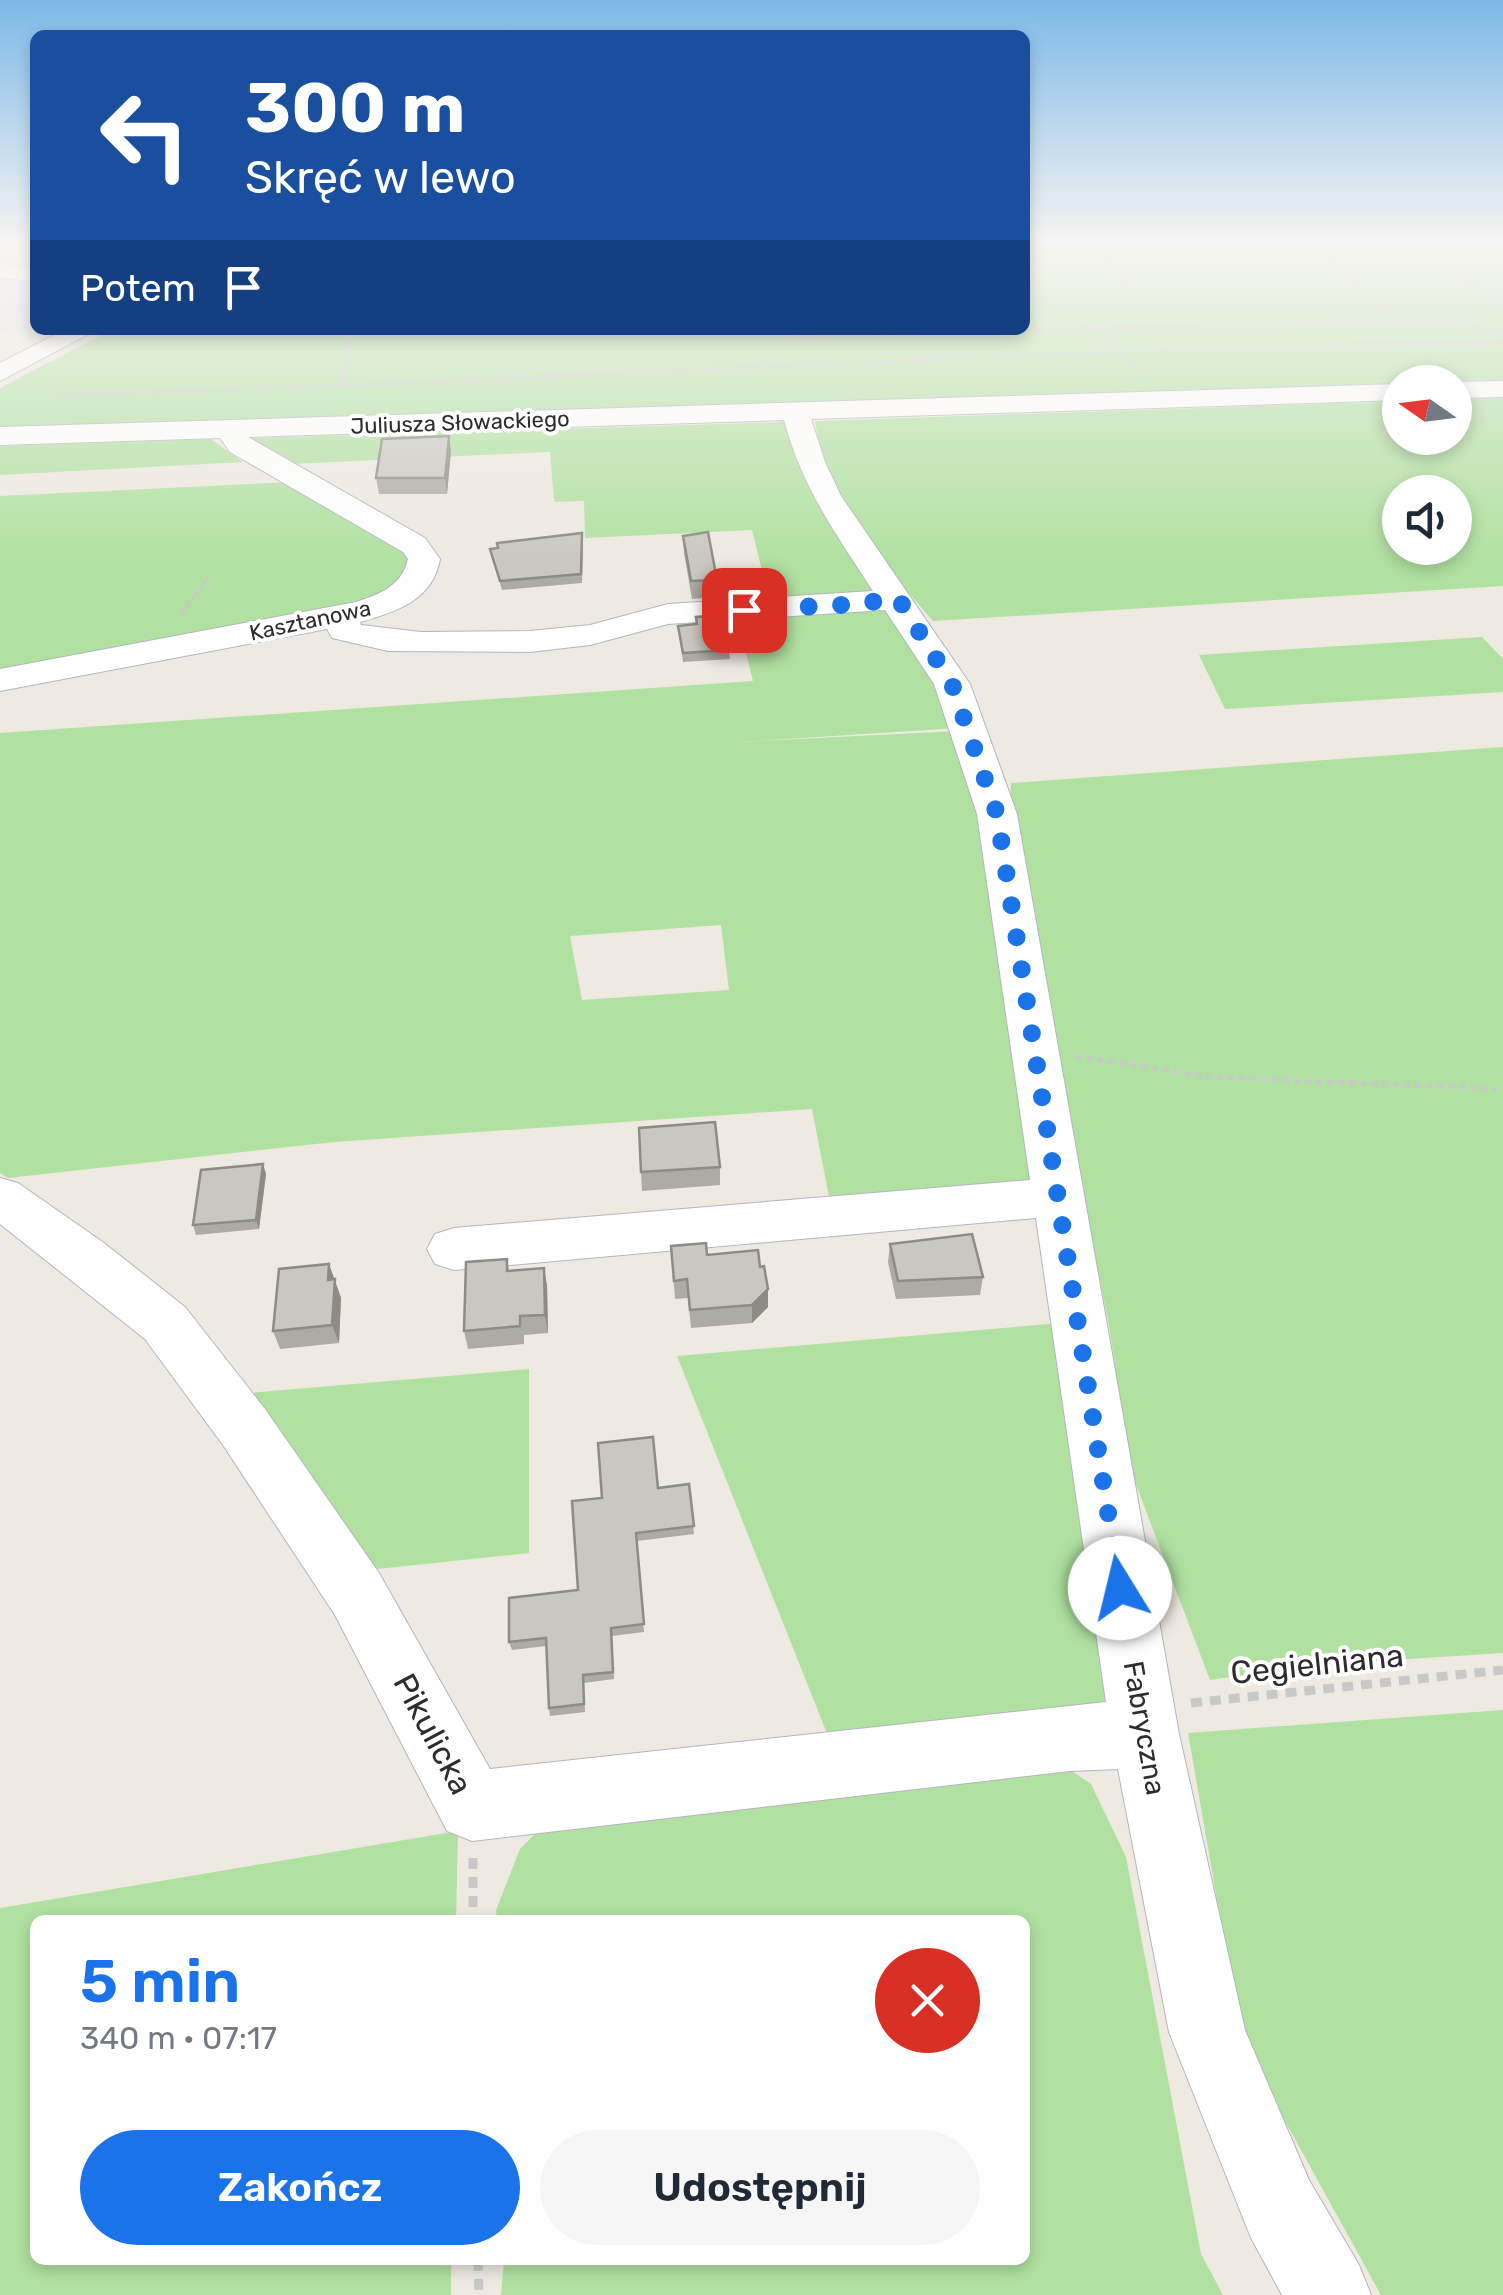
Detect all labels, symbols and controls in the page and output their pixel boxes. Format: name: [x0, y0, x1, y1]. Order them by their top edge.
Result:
text: 300 m: [245, 67, 465, 150]
icon: left: [80, 70, 210, 200]
text: Skręć w lewo: [245, 151, 516, 204]
icon: arrive: [216, 260, 271, 315]
text: Potem: [80, 265, 196, 311]
north arrow: [1382, 365, 1472, 455]
map controls: [1382, 365, 1472, 565]
street label: Juliusza Słowackiego: [350, 405, 570, 440]
button: sound: [1382, 475, 1472, 565]
pin: [702, 568, 787, 653]
icon: arrive: [717, 583, 772, 638]
street label: Kasztanowa: [247, 594, 373, 647]
position arrow: [1068, 1536, 1172, 1640]
street label: Cegielniana: [1229, 1636, 1405, 1692]
street label: Fabryczna: [1117, 1659, 1173, 1798]
street label: Pikulicka: [385, 1667, 481, 1801]
text: 5 min: [80, 1946, 240, 2017]
button: close: [875, 1948, 980, 2053]
text: 340 m · 07:17: [80, 2019, 277, 2057]
button: Zakończ: [80, 2130, 520, 2245]
button: Udostępnij: [540, 2130, 980, 2245]

